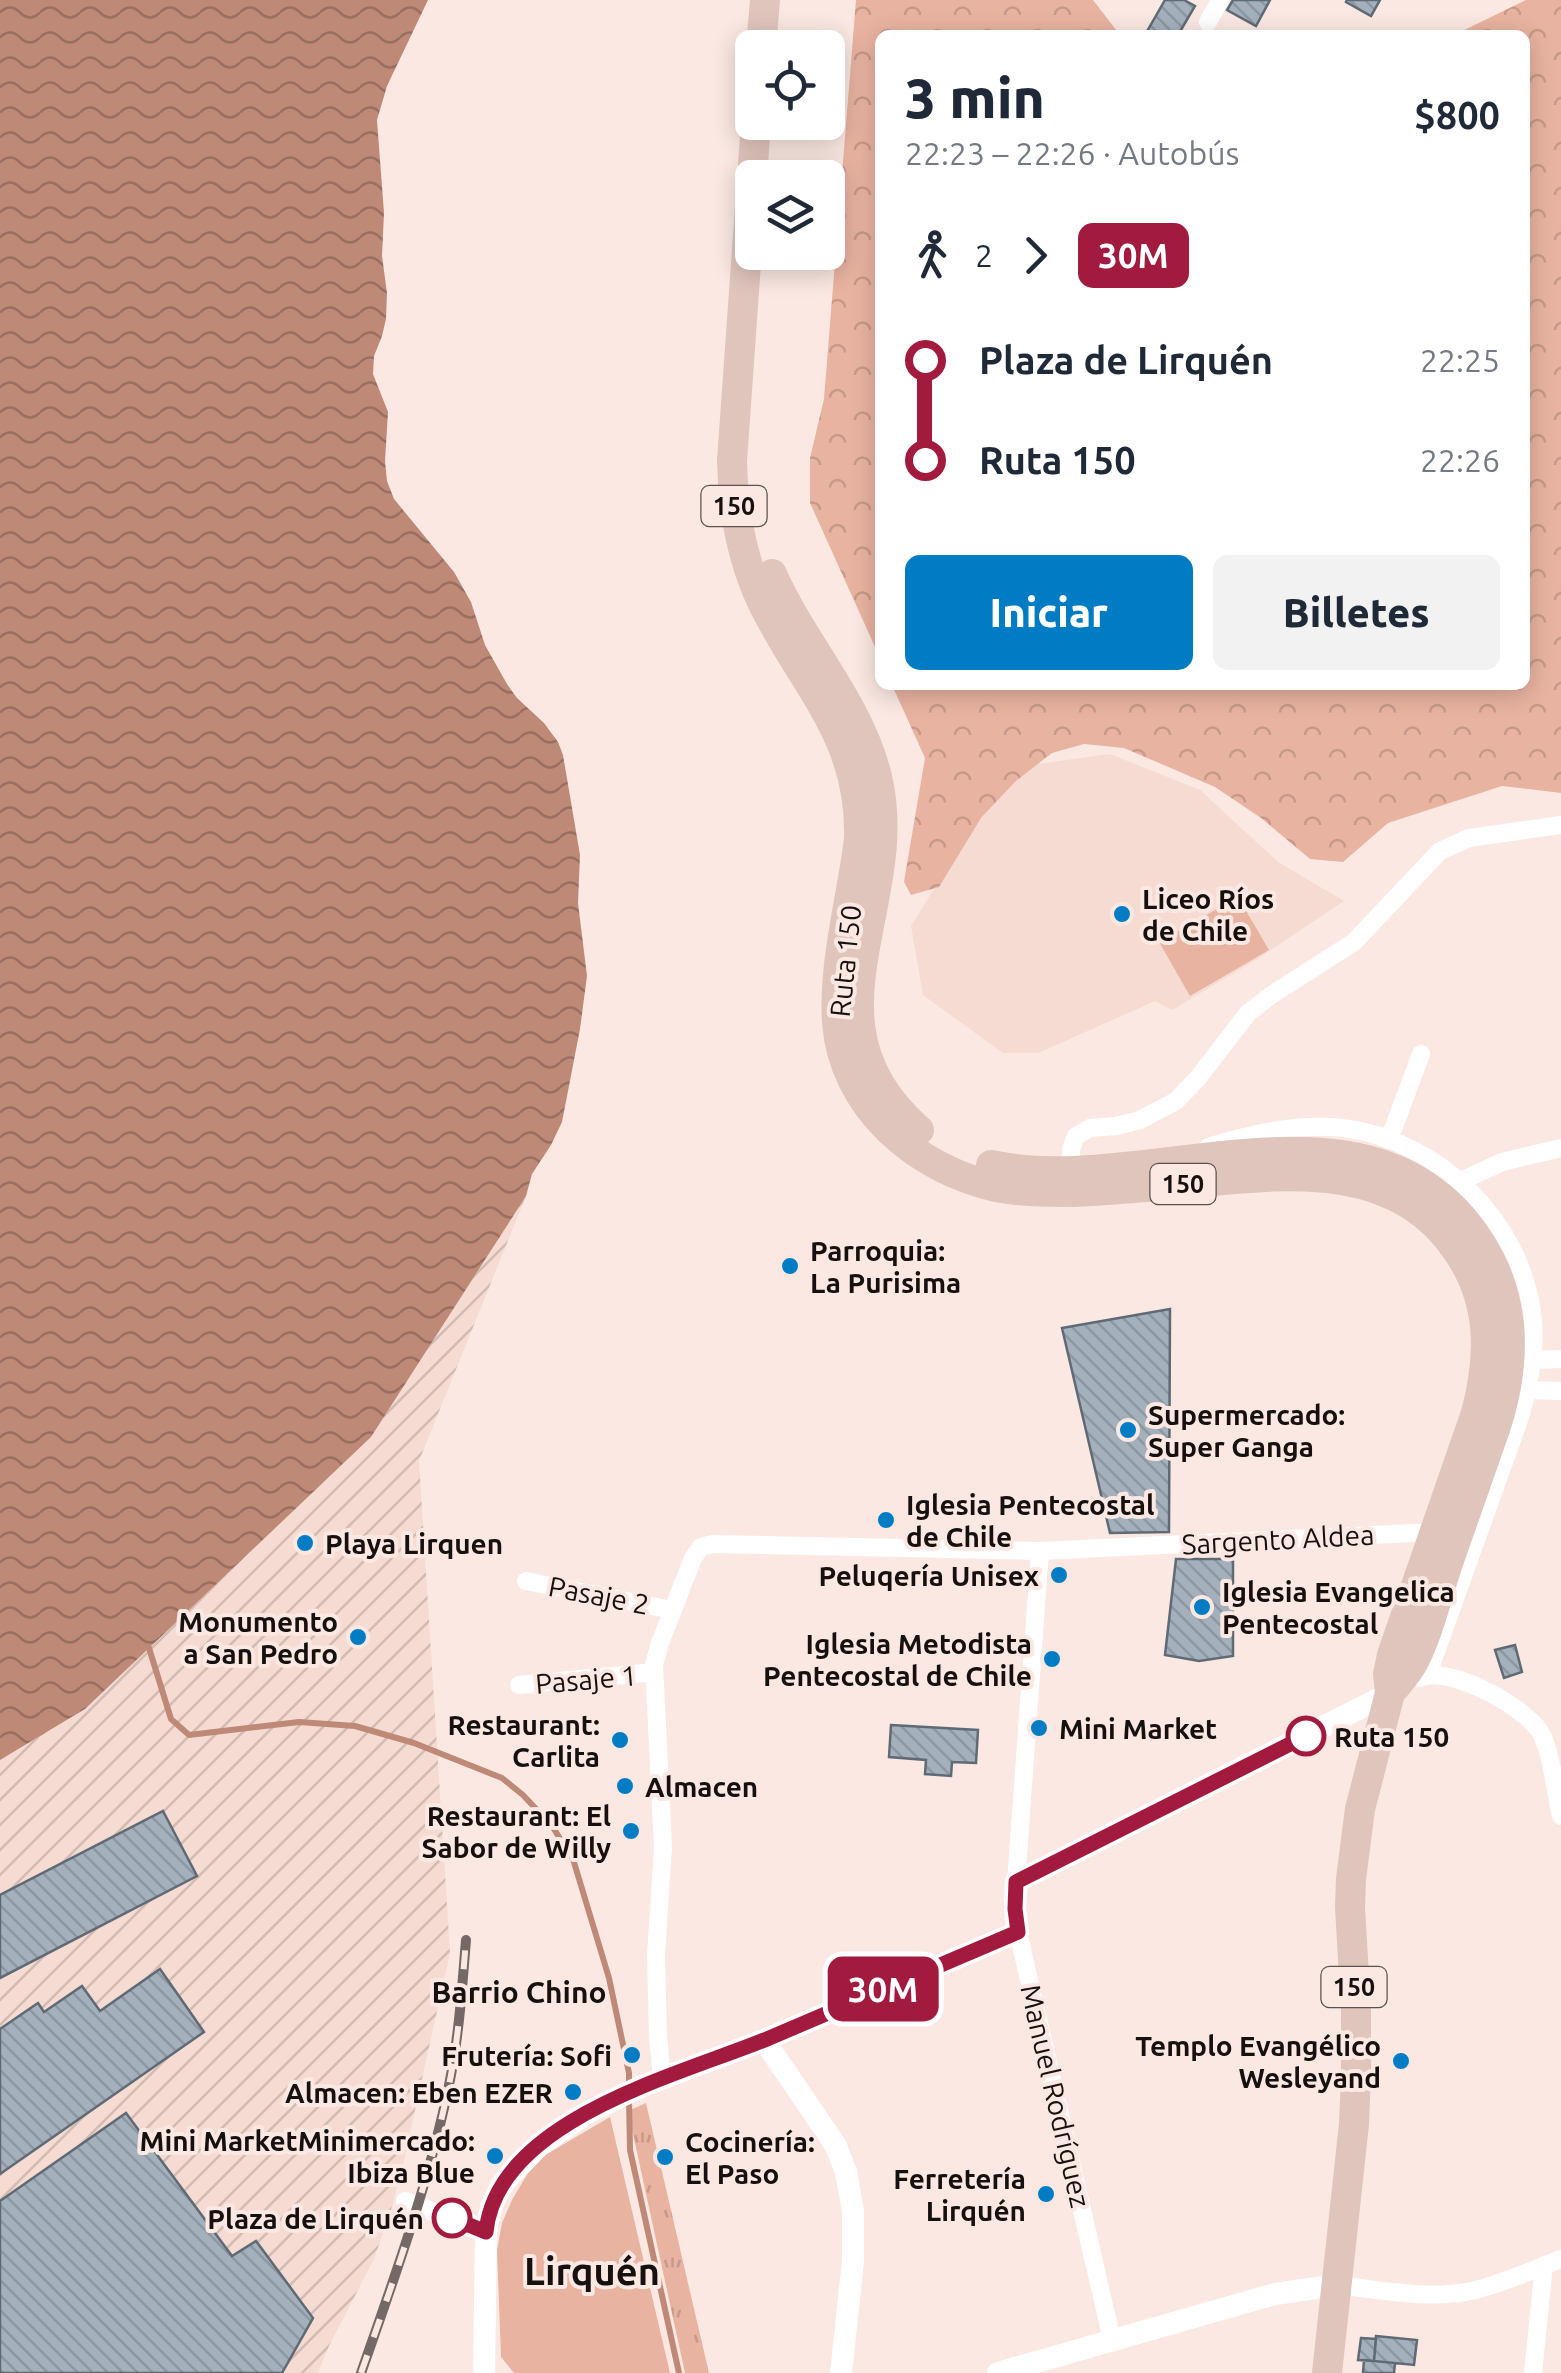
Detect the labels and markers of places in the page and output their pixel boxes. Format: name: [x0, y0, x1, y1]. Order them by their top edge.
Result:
place label: Liceo Ríos de Chile: [1142, 883, 1274, 946]
marker: Liceo Ríos de Chile: [1111, 903, 1133, 925]
place label: Parroquia: La Purisima: [810, 1235, 961, 1298]
marker: Parroquia: La Purisima: [779, 1255, 801, 1277]
place label: Supermercado: Super Ganga: [1148, 1399, 1345, 1462]
marker: Supermercado: Super Ganga: [1117, 1419, 1139, 1441]
place label: Iglesia Pentecostal de Chile: [906, 1489, 1155, 1552]
marker: Iglesia Pentecostal de Chile: [875, 1509, 897, 1531]
place label: Playa Lirquen: [325, 1528, 503, 1559]
marker: Playa Lirquen: [294, 1532, 316, 1554]
place label: Peluqería Unisex: [818, 1560, 1039, 1591]
marker: Peluqería Unisex: [1048, 1564, 1070, 1586]
place label: Iglesia Evangelica Pentecostal: [1222, 1576, 1455, 1639]
marker: Iglesia Evangelica Pentecostal: [1191, 1596, 1213, 1618]
place label: Monumento a San Pedro: [178, 1606, 338, 1669]
marker: Monumento a San Pedro: [347, 1626, 369, 1648]
place label: Iglesia Metodista Pentecostal de Chile: [763, 1628, 1032, 1691]
marker: Iglesia Metodista Pentecostal de Chile: [1041, 1648, 1063, 1670]
place label: Restaurant: Carlita: [448, 1709, 600, 1772]
place label: Mini Market: [1059, 1713, 1217, 1744]
marker: Mini Market: [1028, 1717, 1050, 1739]
marker: Ruta 150: [1287, 1717, 1325, 1755]
place label: Ruta 150: [1334, 1721, 1449, 1752]
marker: Restaurant: Carlita: [609, 1729, 631, 1751]
place label: Almacen: [645, 1771, 758, 1802]
marker: Almacen: [614, 1775, 636, 1797]
place label: Restaurant: El Sabor de Willy: [421, 1800, 611, 1863]
marker: Restaurant: El Sabor de Willy: [620, 1820, 642, 1842]
place label: Templo Evangélico Wesleyand: [1135, 2030, 1381, 2093]
place label: Frutería: Sofi: [441, 2040, 612, 2071]
marker: Frutería: Sofi: [621, 2044, 643, 2066]
marker: Templo Evangélico Wesleyand: [1390, 2050, 1412, 2072]
place label: Almacen: Eben EZER: [285, 2077, 553, 2108]
marker: Almacen: Eben EZER: [562, 2081, 584, 2103]
place label: Mini MarketMinimercado: Ibiza Blue: [139, 2125, 475, 2188]
place label: Cocinería: El Paso: [685, 2126, 815, 2189]
marker: Mini MarketMinimercado: Ibiza Blue: [484, 2145, 506, 2167]
marker: Cocinería: El Paso: [654, 2146, 676, 2168]
place label: Ferretería Lirquén: [893, 2163, 1026, 2226]
marker: Ferretería Lirquén: [1035, 2183, 1057, 2205]
marker: Plaza de Lirquén: [433, 2199, 471, 2237]
place label: Plaza de Lirquén: [207, 2203, 424, 2234]

